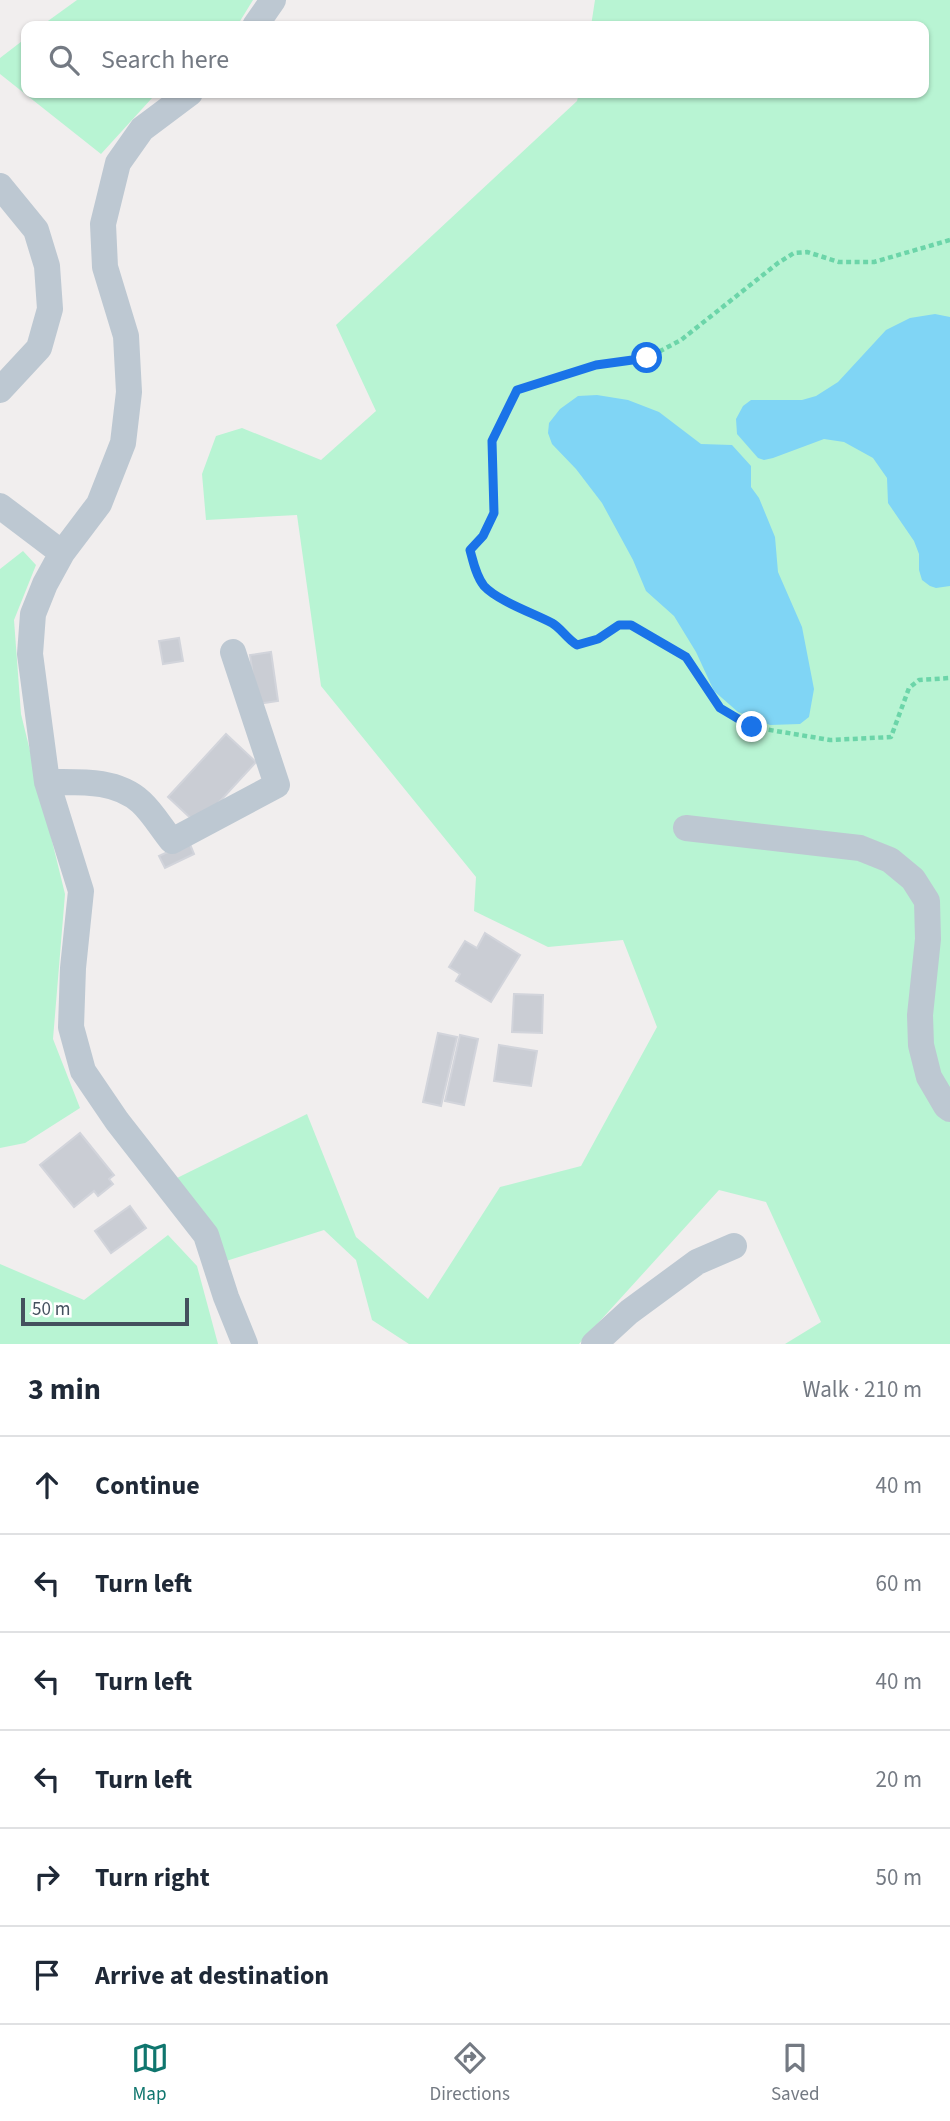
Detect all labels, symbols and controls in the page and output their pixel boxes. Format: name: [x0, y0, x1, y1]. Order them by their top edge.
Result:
search box: [21, 21, 929, 98]
icon: search: [45, 41, 83, 79]
text: Search here: [101, 41, 229, 78]
route start: [631, 342, 662, 373]
route end: [736, 711, 767, 742]
scale bar: [21, 1295, 189, 1327]
text: 50 m: [32, 1296, 70, 1323]
text: 3 min: [28, 1368, 101, 1411]
text: Walk · 210 m: [803, 1373, 922, 1406]
icon: ahead: [28, 1466, 66, 1504]
text: Continue: [95, 1467, 200, 1504]
text: 40 m: [875, 1469, 922, 1502]
icon: left: [28, 1564, 66, 1602]
text: Turn left: [95, 1565, 192, 1602]
text: 60 m: [875, 1567, 922, 1600]
icon: left: [28, 1662, 66, 1700]
text: Turn left: [95, 1663, 192, 1700]
text: 40 m: [875, 1665, 922, 1698]
icon: left: [28, 1760, 66, 1798]
text: Turn left: [95, 1761, 192, 1798]
text: 20 m: [875, 1763, 922, 1796]
icon: right: [28, 1858, 66, 1896]
text: Turn right: [95, 1859, 210, 1896]
text: 50 m: [875, 1861, 922, 1894]
icon: arrive: [28, 1956, 66, 1994]
text: Arrive at destination: [95, 1957, 329, 1994]
tab: Map: [131, 2039, 169, 2108]
tab: Directions: [430, 2039, 510, 2108]
tab: Saved: [771, 2039, 819, 2108]

